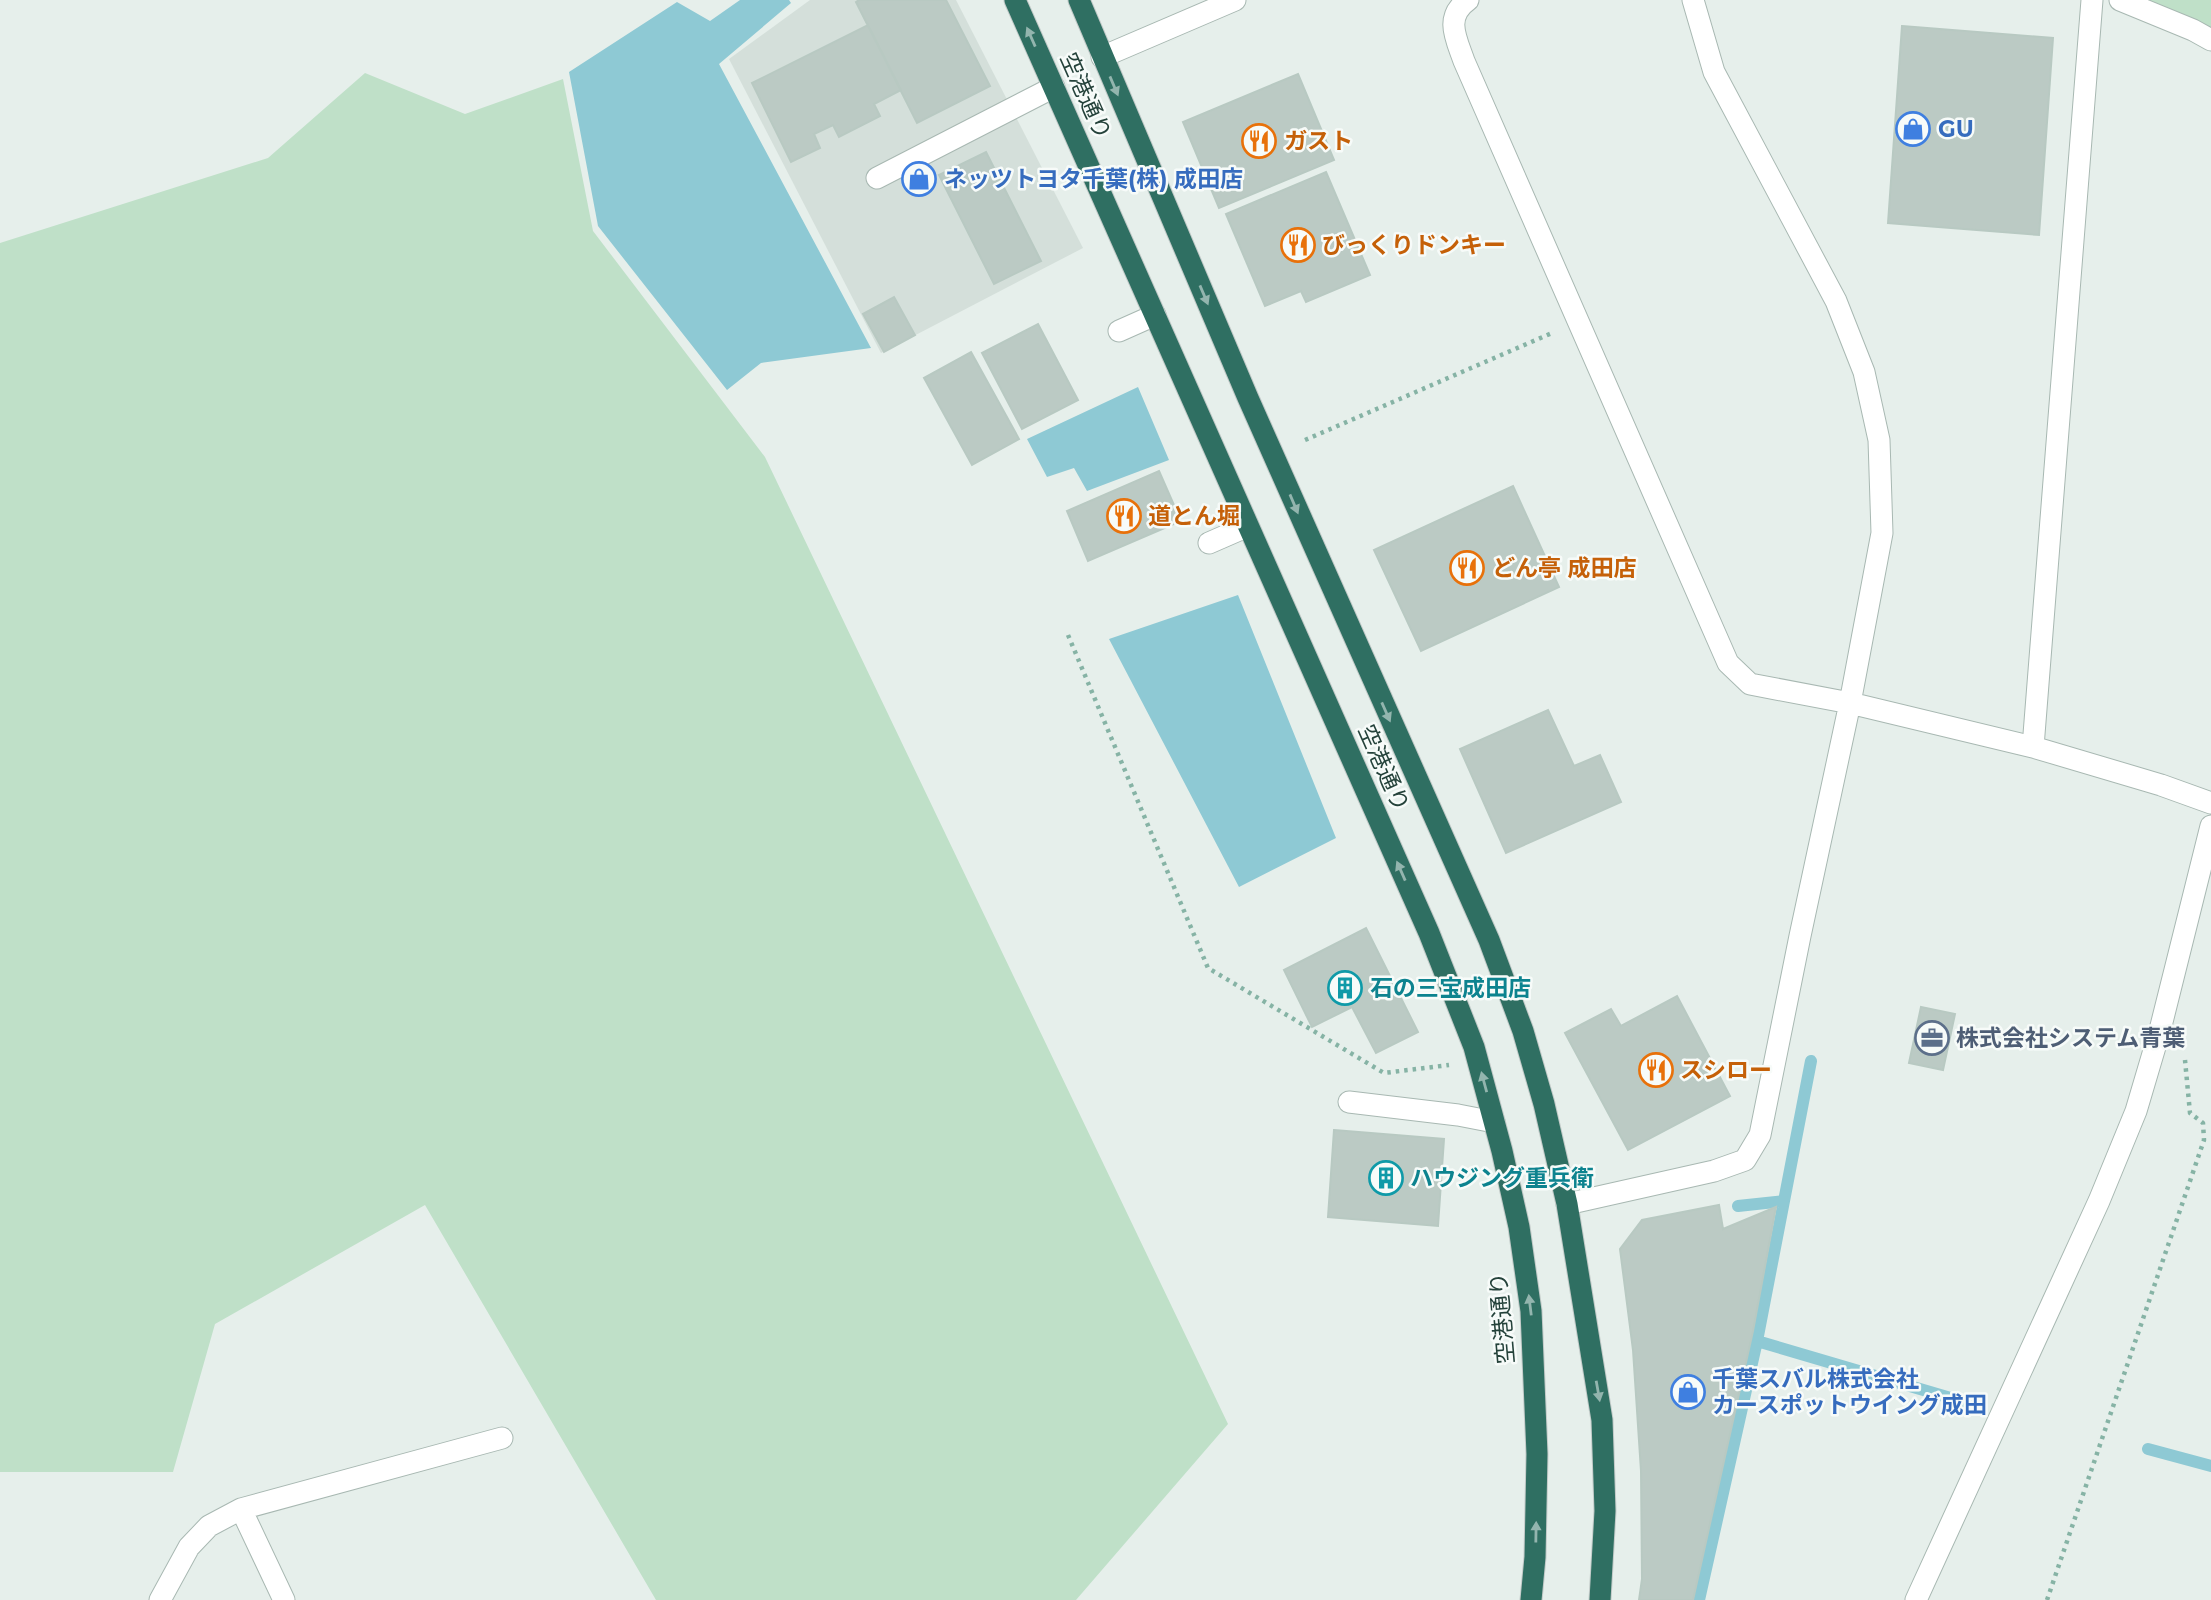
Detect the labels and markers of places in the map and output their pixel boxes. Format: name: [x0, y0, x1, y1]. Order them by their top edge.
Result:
shop icon: GU: [1894, 110, 1932, 148]
place label: GU: [1938, 115, 1974, 143]
restaurant icon: ガスト: [1240, 122, 1278, 160]
place label: ガスト: [1284, 127, 1353, 155]
shop icon: ネッツトヨタ千葉(株) 成田店: [900, 160, 938, 198]
place label: ネッツトヨタ千葉(株) 成田店: [944, 165, 1243, 193]
restaurant icon: びっくりドンキー: [1279, 226, 1317, 264]
place label: びっくりドンキー: [1322, 231, 1506, 259]
restaurant icon: 道とん堀: [1105, 497, 1143, 535]
place label: 道とん堀: [1148, 502, 1240, 530]
restaurant icon: どん亭 成田店: [1448, 549, 1486, 587]
place label: どん亭 成田店: [1492, 554, 1637, 582]
building icon: 石の三宝成田店: [1326, 969, 1364, 1007]
place label: 石の三宝成田店: [1370, 974, 1531, 1002]
office icon: 株式会社システム青葉: [1913, 1019, 1951, 1057]
place label: 株式会社システム青葉: [1956, 1024, 2185, 1052]
restaurant icon: スシロー: [1637, 1051, 1675, 1089]
place label: スシロー: [1680, 1056, 1772, 1084]
building icon: ハウジング重兵衛: [1367, 1159, 1405, 1197]
place label: ハウジング重兵衛: [1410, 1164, 1594, 1192]
place label: 千葉スバル株式会社 カースポットウイング成田: [1712, 1365, 1987, 1419]
shop icon: 千葉スバル株式会社 カースポットウイング成田: [1669, 1373, 1707, 1411]

